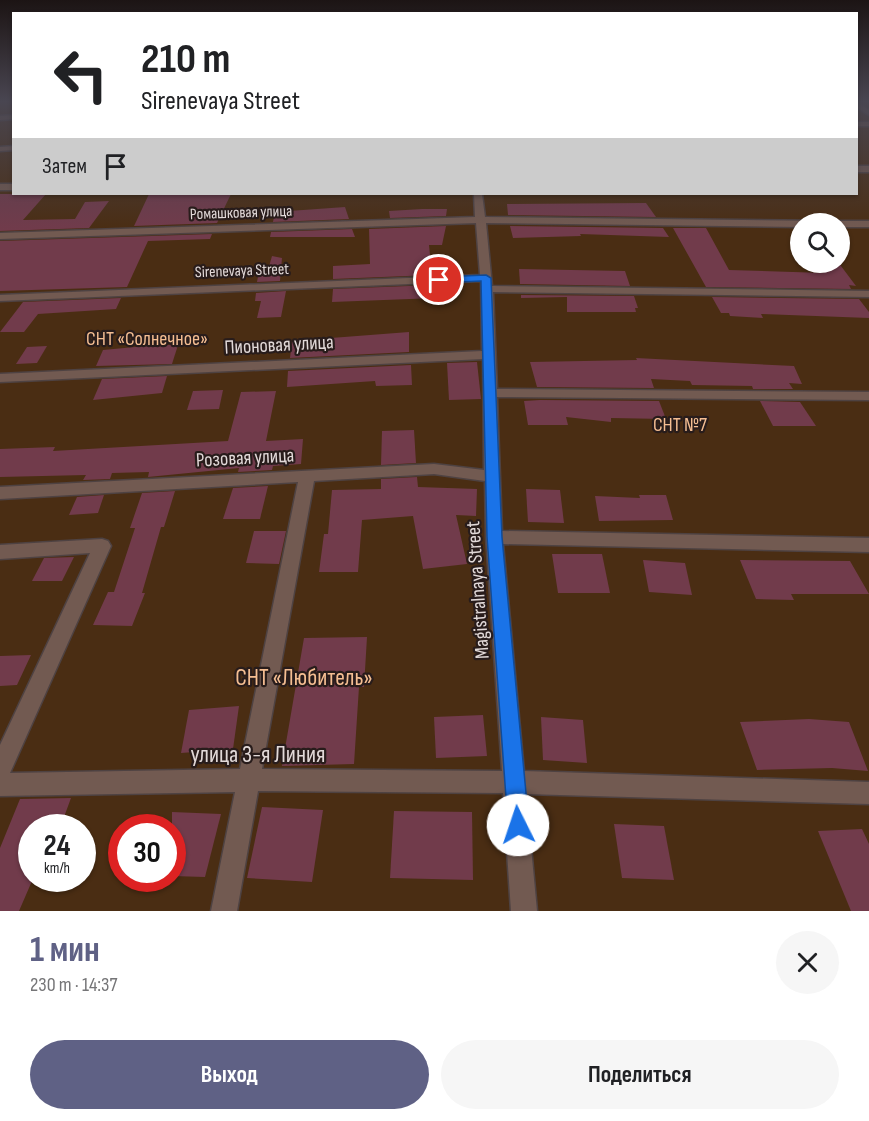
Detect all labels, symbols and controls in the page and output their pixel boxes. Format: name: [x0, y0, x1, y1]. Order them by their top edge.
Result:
text: 210 m: [141, 34, 230, 85]
icon: left: [42, 36, 120, 114]
text: Sirenevaya Street: [141, 85, 300, 117]
icon: arrive: [99, 150, 132, 183]
text: Затем: [42, 153, 87, 180]
street label: Ромашковая улица: [190, 202, 292, 224]
map controls: [790, 213, 850, 273]
button: search: [790, 213, 850, 273]
pin: [413, 254, 464, 305]
street label: Sirenevaya Street: [195, 260, 289, 282]
icon: arrive: [422, 263, 455, 296]
park label: СНТ «Солнечное»: [86, 327, 208, 351]
street label: Пионовая улица: [224, 330, 334, 360]
park label: СНТ №7: [653, 413, 707, 437]
street label: Розовая улица: [195, 443, 295, 473]
street label: Magistralnaya Street: [461, 520, 495, 660]
park label: СНТ «Любитель»: [235, 663, 373, 692]
street label: улица 3-я Линия: [191, 740, 325, 769]
position arrow: [486, 793, 550, 857]
speed limit sign: 30: [108, 814, 186, 892]
text: 24: [44, 828, 70, 864]
text: km/h: [44, 859, 70, 878]
text: 1 мин: [30, 929, 100, 972]
button: close: [776, 931, 839, 994]
text: 230 m · 14:37: [30, 973, 117, 997]
button: Выход: [30, 1040, 429, 1109]
button: Поделиться: [441, 1040, 839, 1109]

